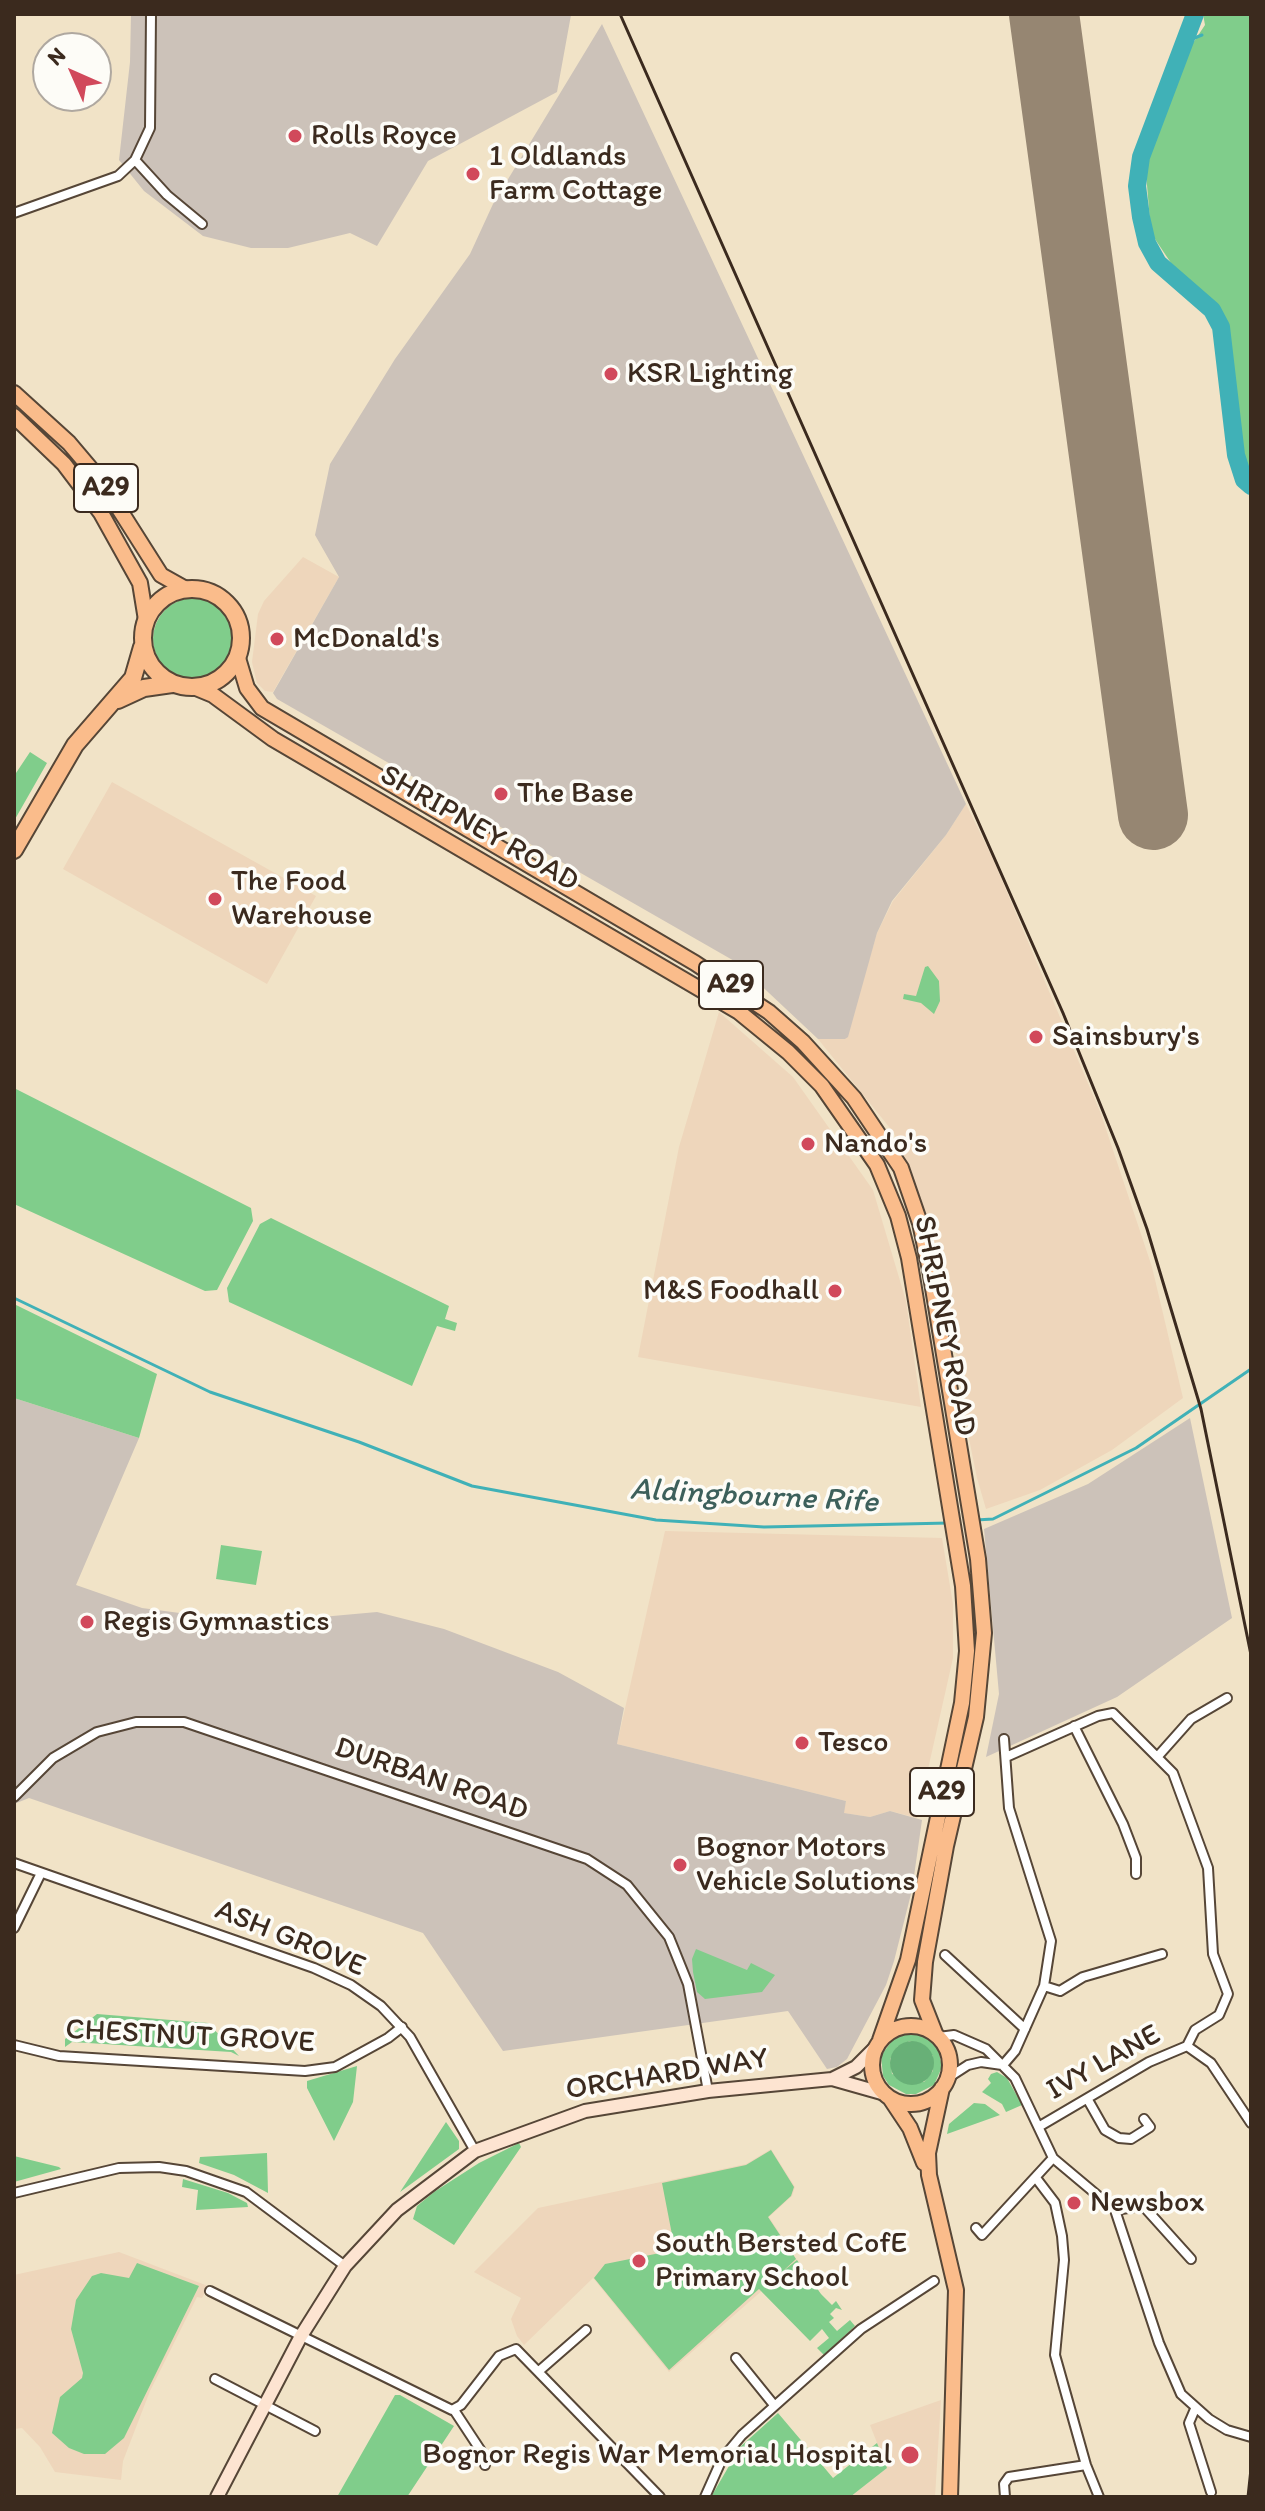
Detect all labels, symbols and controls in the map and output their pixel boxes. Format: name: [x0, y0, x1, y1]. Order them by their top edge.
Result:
north arrow: [32, 32, 112, 112]
text: N: [41, 41, 71, 71]
place label: Rolls Royce: [311, 118, 457, 154]
marker: Rolls Royce: [286, 127, 304, 145]
place label: 1 Oldlands Farm Cottage: [489, 139, 662, 210]
marker: 1 Oldlands Farm Cottage: [464, 165, 482, 183]
place label: KSR Lighting: [627, 356, 793, 392]
marker: KSR Lighting: [602, 365, 620, 383]
road number: A29: [74, 464, 138, 512]
place label: McDonald's: [293, 621, 440, 657]
marker: McDonald's: [268, 630, 286, 648]
street label: SHRIPNEY ROAD: [373, 758, 585, 900]
place label: The Base: [517, 776, 634, 812]
marker: The Base: [492, 785, 510, 803]
place label: The Food Warehouse: [231, 864, 372, 934]
marker: The Food Warehouse: [206, 890, 224, 908]
road number: A29: [699, 961, 763, 1009]
place label: Sainsbury's: [1052, 1019, 1200, 1055]
marker: Sainsbury's: [1027, 1028, 1045, 1046]
place label: Nando's: [824, 1126, 927, 1162]
marker: Nando's: [799, 1135, 817, 1153]
street label: SHRIPNEY ROAD: [905, 1213, 983, 1439]
place label: M&S Foodhall: [643, 1273, 819, 1309]
marker: M&S Foodhall: [826, 1282, 844, 1300]
water label: Aldingbourne Rife: [629, 1471, 879, 1523]
place label: Regis Gymnastics: [103, 1604, 330, 1640]
marker: Regis Gymnastics: [78, 1613, 96, 1631]
place label: Tesco: [818, 1725, 888, 1761]
street label: DURBAN ROAD: [330, 1730, 532, 1830]
marker: Tesco: [793, 1734, 811, 1752]
road number: A29: [910, 1768, 974, 1816]
place label: Bognor Motors Vehicle Solutions: [696, 1830, 916, 1900]
marker: Bognor Motors Vehicle Solutions: [671, 1856, 689, 1874]
street label: ASH GROVE: [210, 1893, 370, 1985]
street label: CHESTNUT GROVE: [64, 2012, 316, 2062]
street label: IVY LANE: [1041, 2017, 1167, 2109]
street label: ORCHARD WAY: [563, 2041, 771, 2109]
place label: Newsbox: [1090, 2185, 1204, 2221]
marker: Newsbox: [1065, 2194, 1083, 2212]
place label: South Bersted CofE Primary School: [655, 2226, 907, 2296]
marker: South Bersted CofE Primary School: [630, 2252, 648, 2270]
place label: Bognor Regis War Memorial Hospital: [422, 2437, 892, 2473]
marker: Bognor Regis War Memorial Hospital: [899, 2444, 921, 2466]

